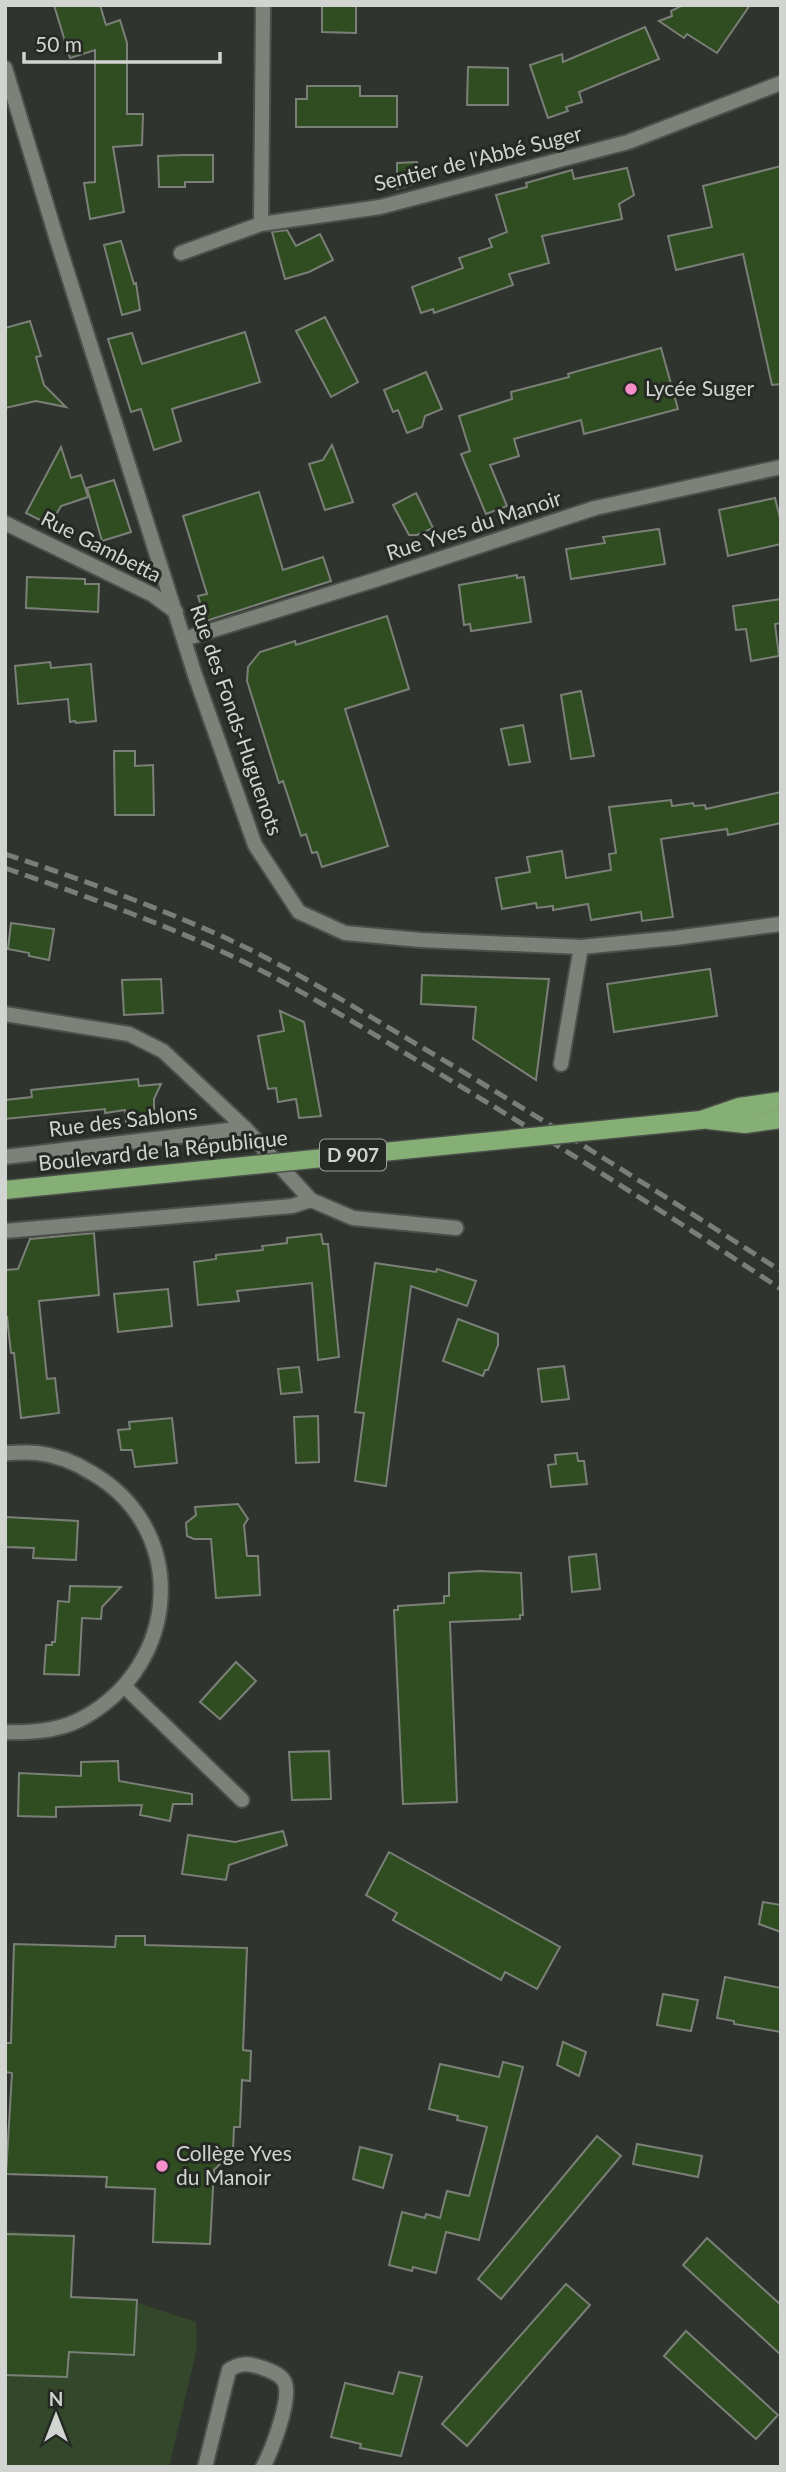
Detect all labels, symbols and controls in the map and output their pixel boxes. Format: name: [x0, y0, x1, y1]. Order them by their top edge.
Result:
scale bar: [24, 21, 220, 65]
text: 50 m: [35, 31, 82, 56]
street label: Sentier de l'Abbé Suger: [371, 120, 585, 195]
place label: Lycée Suger: [645, 375, 754, 400]
marker: Lycée Suger: [623, 381, 639, 397]
street label: Rue Yves du Manoir: [383, 484, 565, 565]
street label: Rue Gambetta: [37, 505, 166, 587]
street label: Rue des Fonds-Huguenots: [186, 601, 289, 838]
street label: Rue des Sablons: [47, 1098, 198, 1141]
street label: Boulevard de la République: [37, 1124, 289, 1175]
road number: D 907: [320, 1140, 386, 1170]
place label: Collège Yves du Manoir: [176, 2140, 292, 2189]
marker: Collège Yves du Manoir: [154, 2158, 170, 2174]
north arrow: [21, 2381, 91, 2451]
text: N: [49, 2387, 63, 2410]

